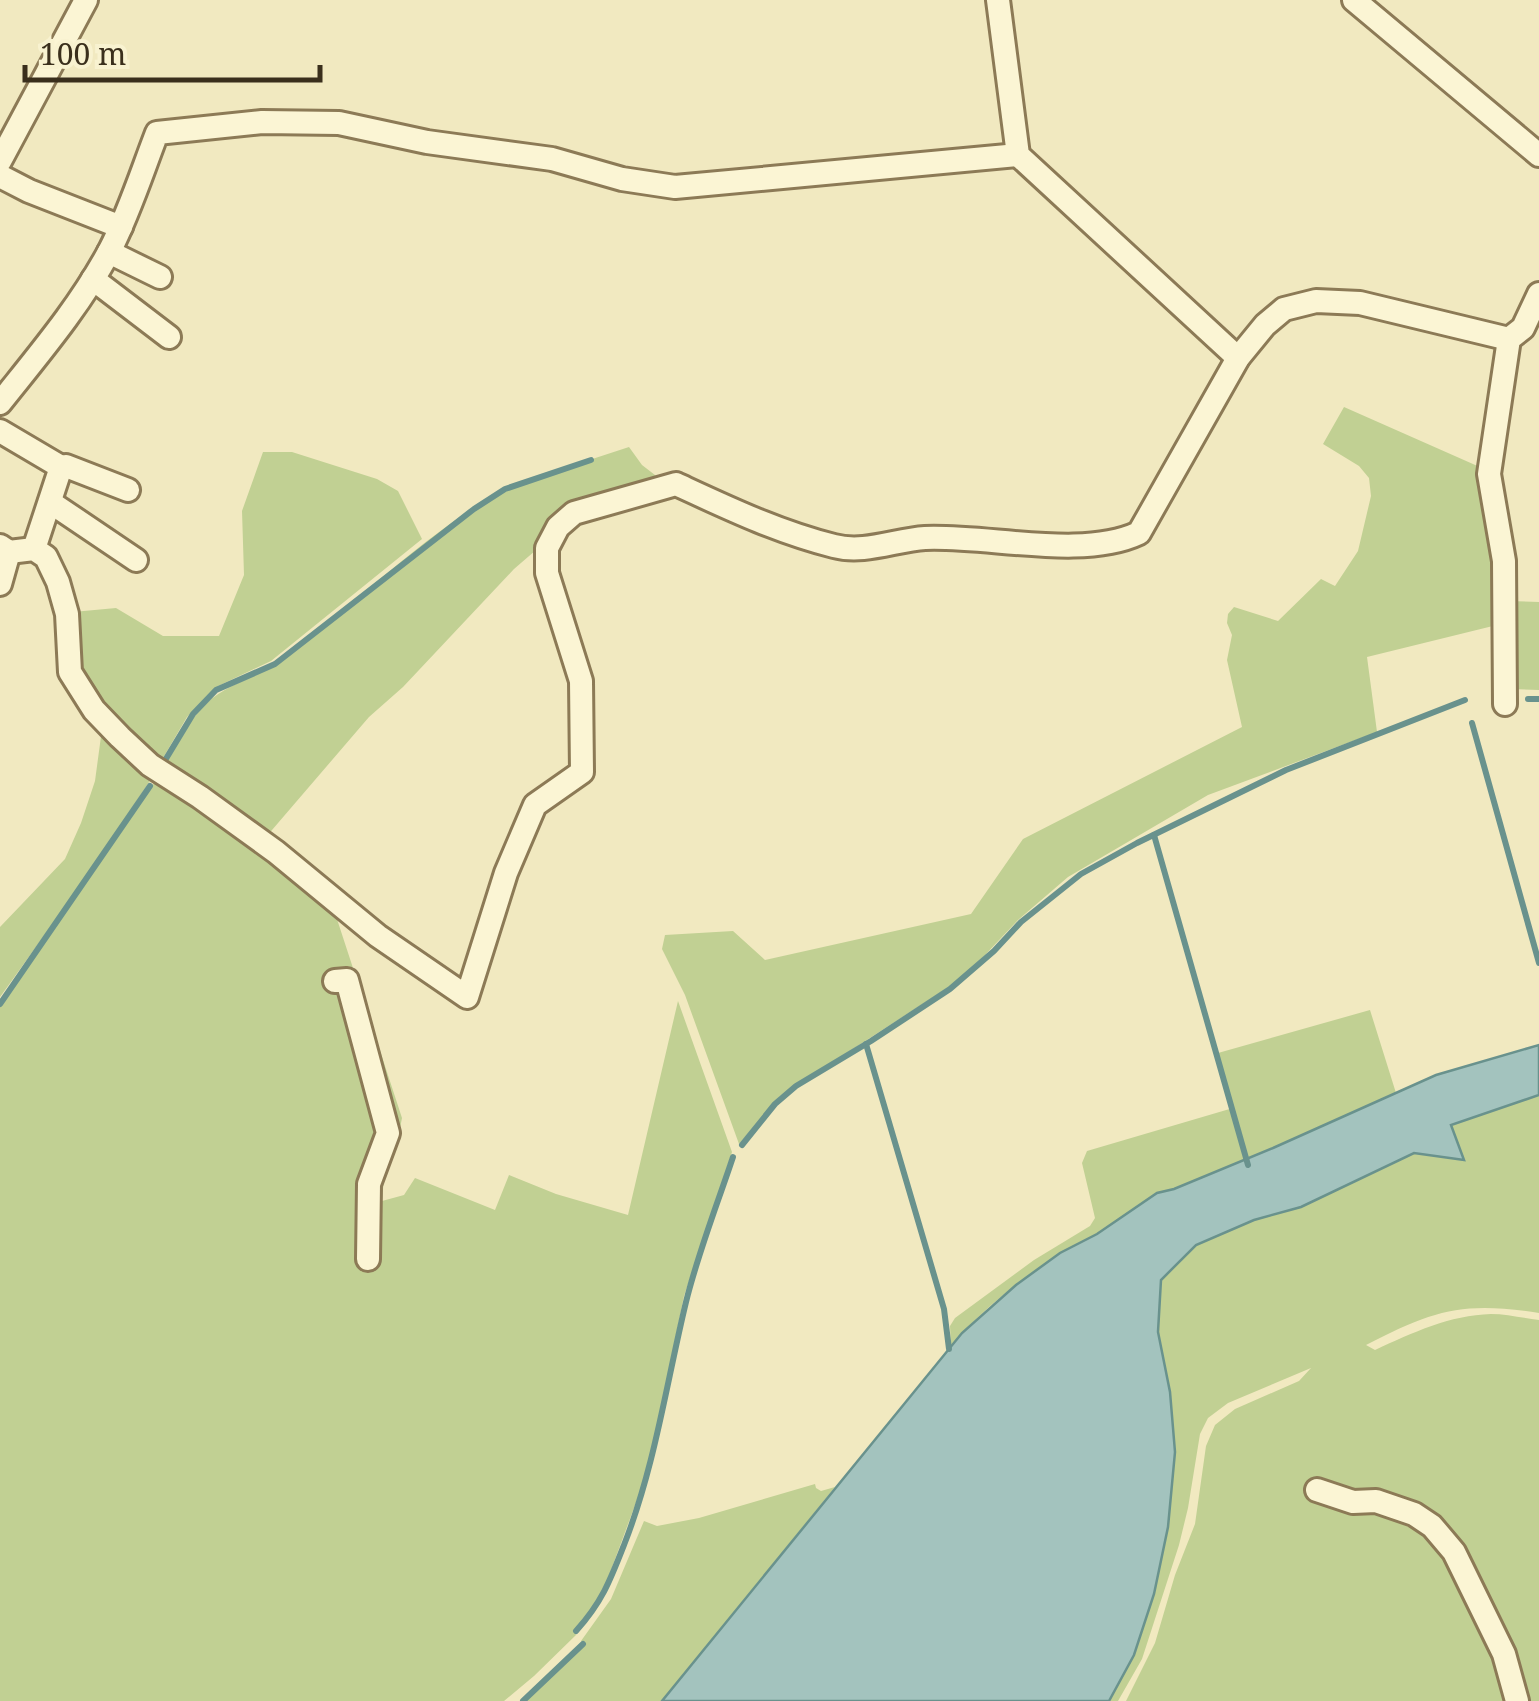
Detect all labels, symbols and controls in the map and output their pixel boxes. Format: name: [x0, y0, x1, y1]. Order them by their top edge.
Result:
scale bar: [25, 20, 320, 82]
text: 100 m: [40, 33, 126, 74]

